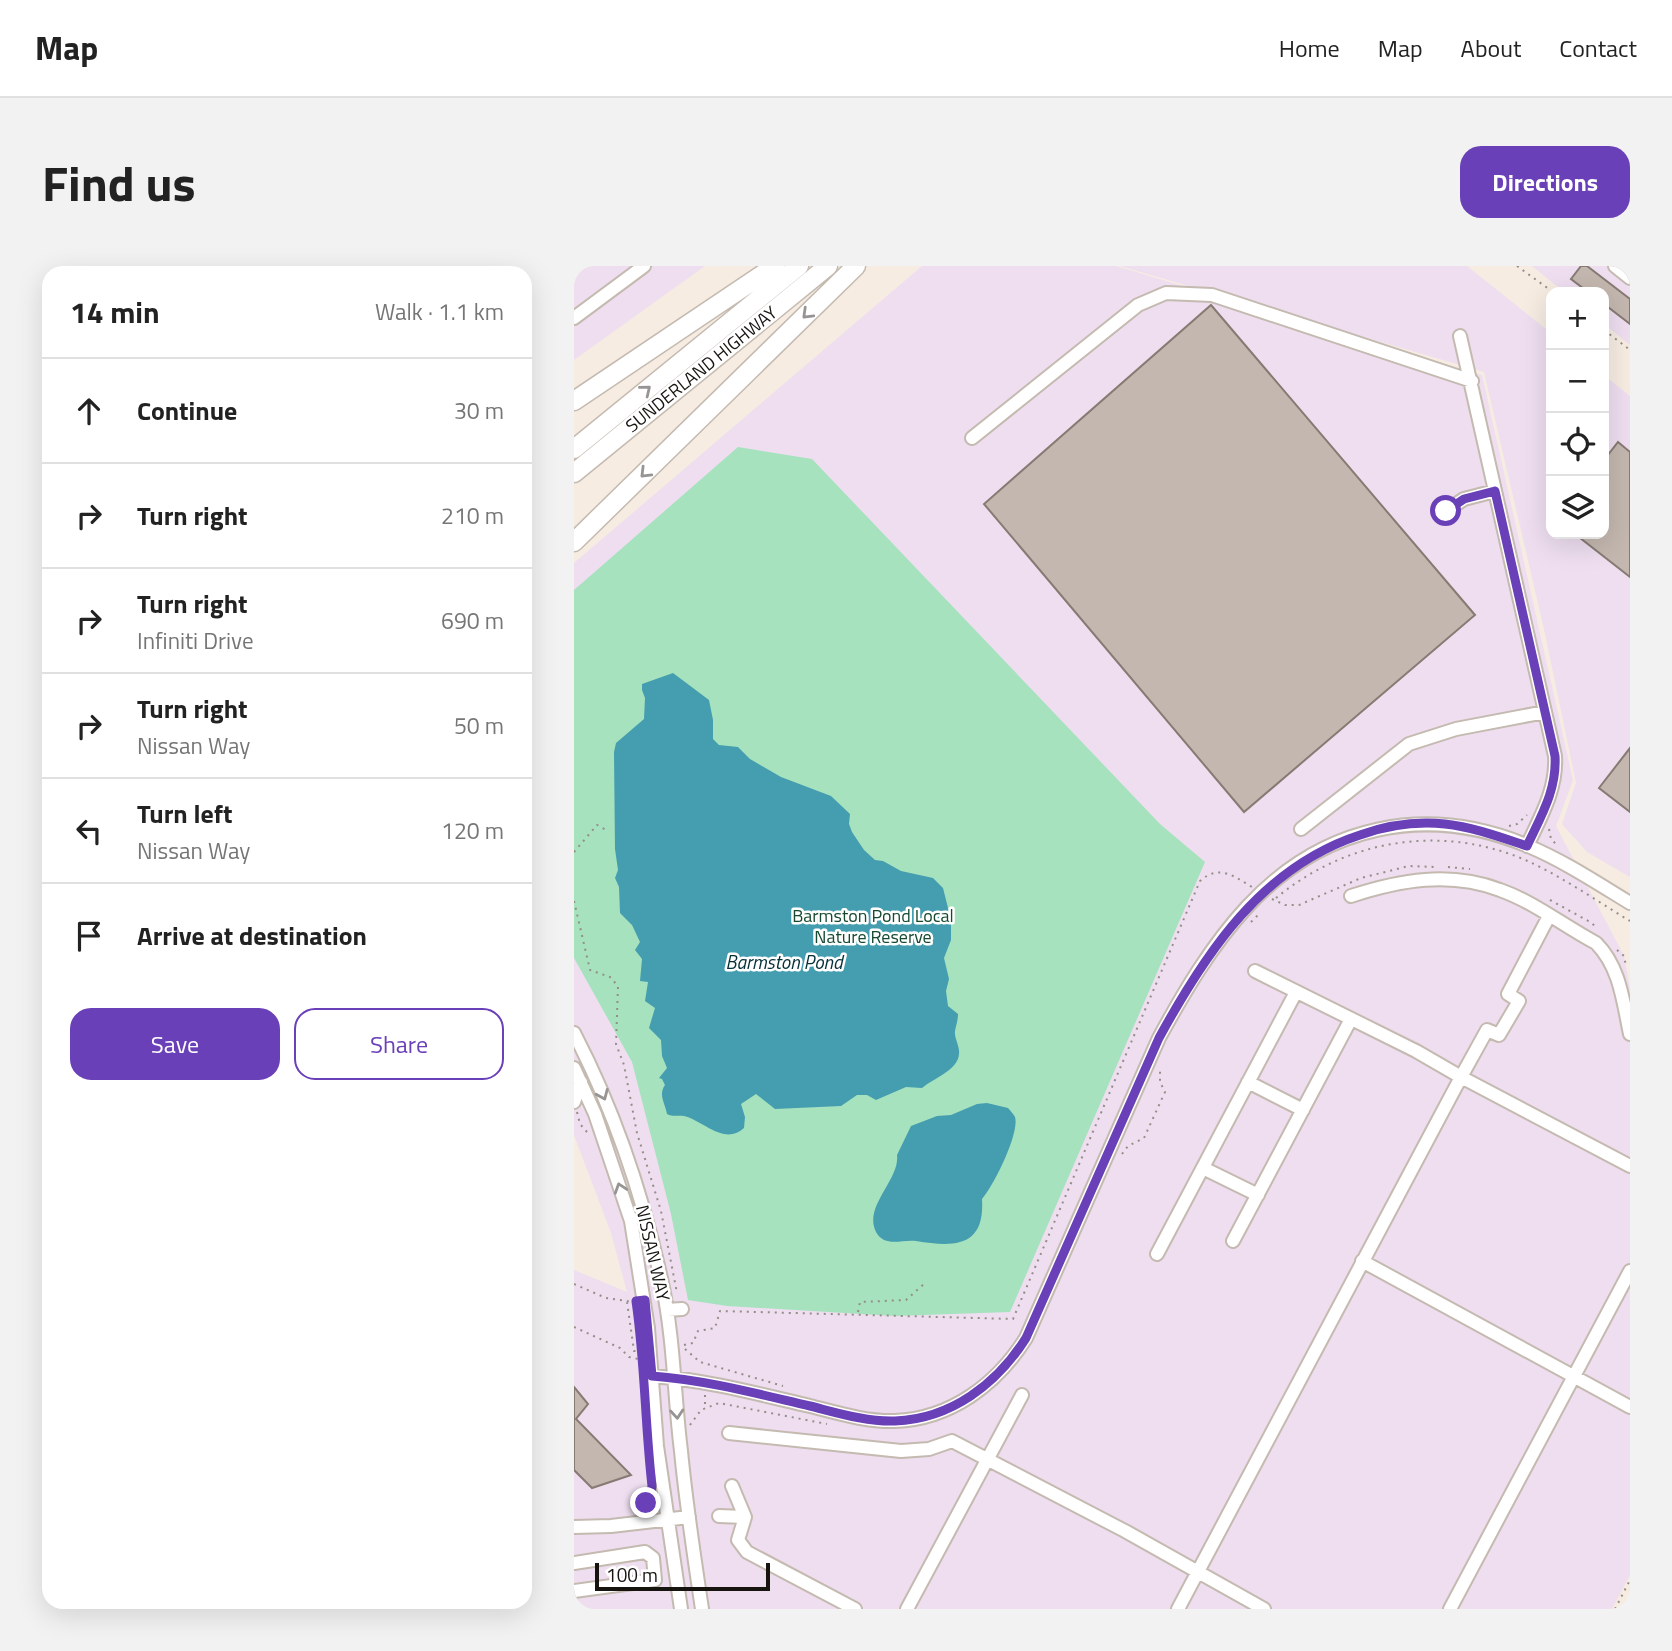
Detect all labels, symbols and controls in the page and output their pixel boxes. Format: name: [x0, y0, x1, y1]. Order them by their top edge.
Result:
text: Map: [35, 23, 98, 73]
text: Home: [1279, 30, 1340, 66]
text: Map: [1378, 30, 1423, 66]
text: About: [1461, 30, 1521, 66]
text: Contact: [1559, 30, 1637, 66]
text: Find us: [42, 145, 196, 220]
button: Directions: [1460, 146, 1630, 218]
map controls: [1546, 287, 1609, 539]
button: +: [1546, 287, 1609, 350]
text: 14 min: [70, 289, 160, 335]
text: Walk · 1.1 km: [375, 294, 504, 329]
street label: SUNDERLAND HIGHWAY: [619, 299, 783, 439]
one-way arrow: [802, 305, 815, 318]
button: −: [1546, 350, 1609, 413]
one-way arrow: [638, 386, 651, 398]
text: Continue: [137, 391, 237, 430]
icon: ahead: [70, 392, 108, 430]
text: 30 m: [454, 393, 504, 428]
button: locate: [1546, 413, 1609, 476]
one-way arrow: [640, 465, 653, 478]
button: layers: [1546, 476, 1609, 539]
route start: [1430, 495, 1461, 526]
text: Turn right: [137, 496, 248, 535]
icon: right: [70, 497, 108, 535]
text: 210 m: [441, 498, 504, 533]
text: Turn right: [137, 584, 248, 623]
icon: right: [70, 602, 108, 640]
text: 690 m: [441, 603, 504, 638]
text: Infiniti Drive: [137, 623, 254, 658]
text: Turn right: [137, 689, 248, 728]
icon: right: [70, 707, 108, 745]
text: 50 m: [454, 708, 504, 743]
text: Nissan Way: [137, 728, 250, 763]
text: Turn left: [137, 794, 232, 833]
icon: left: [70, 812, 108, 850]
text: 120 m: [441, 813, 504, 848]
text: Nissan Way: [137, 833, 250, 868]
park label: Barmston Pond Local Nature Reserve: [792, 902, 954, 950]
text: Arrive at destination: [137, 916, 367, 955]
icon: arrive: [70, 917, 108, 955]
water label: Barmston Pond: [725, 947, 845, 976]
button: Save: [70, 1008, 280, 1080]
button: Share: [294, 1008, 504, 1080]
one-way arrow: [595, 1088, 609, 1100]
one-way arrow: [614, 1183, 628, 1195]
street label: NISSAN WAY: [629, 1202, 677, 1304]
one-way arrow: [669, 1409, 684, 1420]
route end: [630, 1487, 661, 1518]
scale bar: [595, 1560, 770, 1592]
text: 100 m: [606, 1560, 658, 1589]

